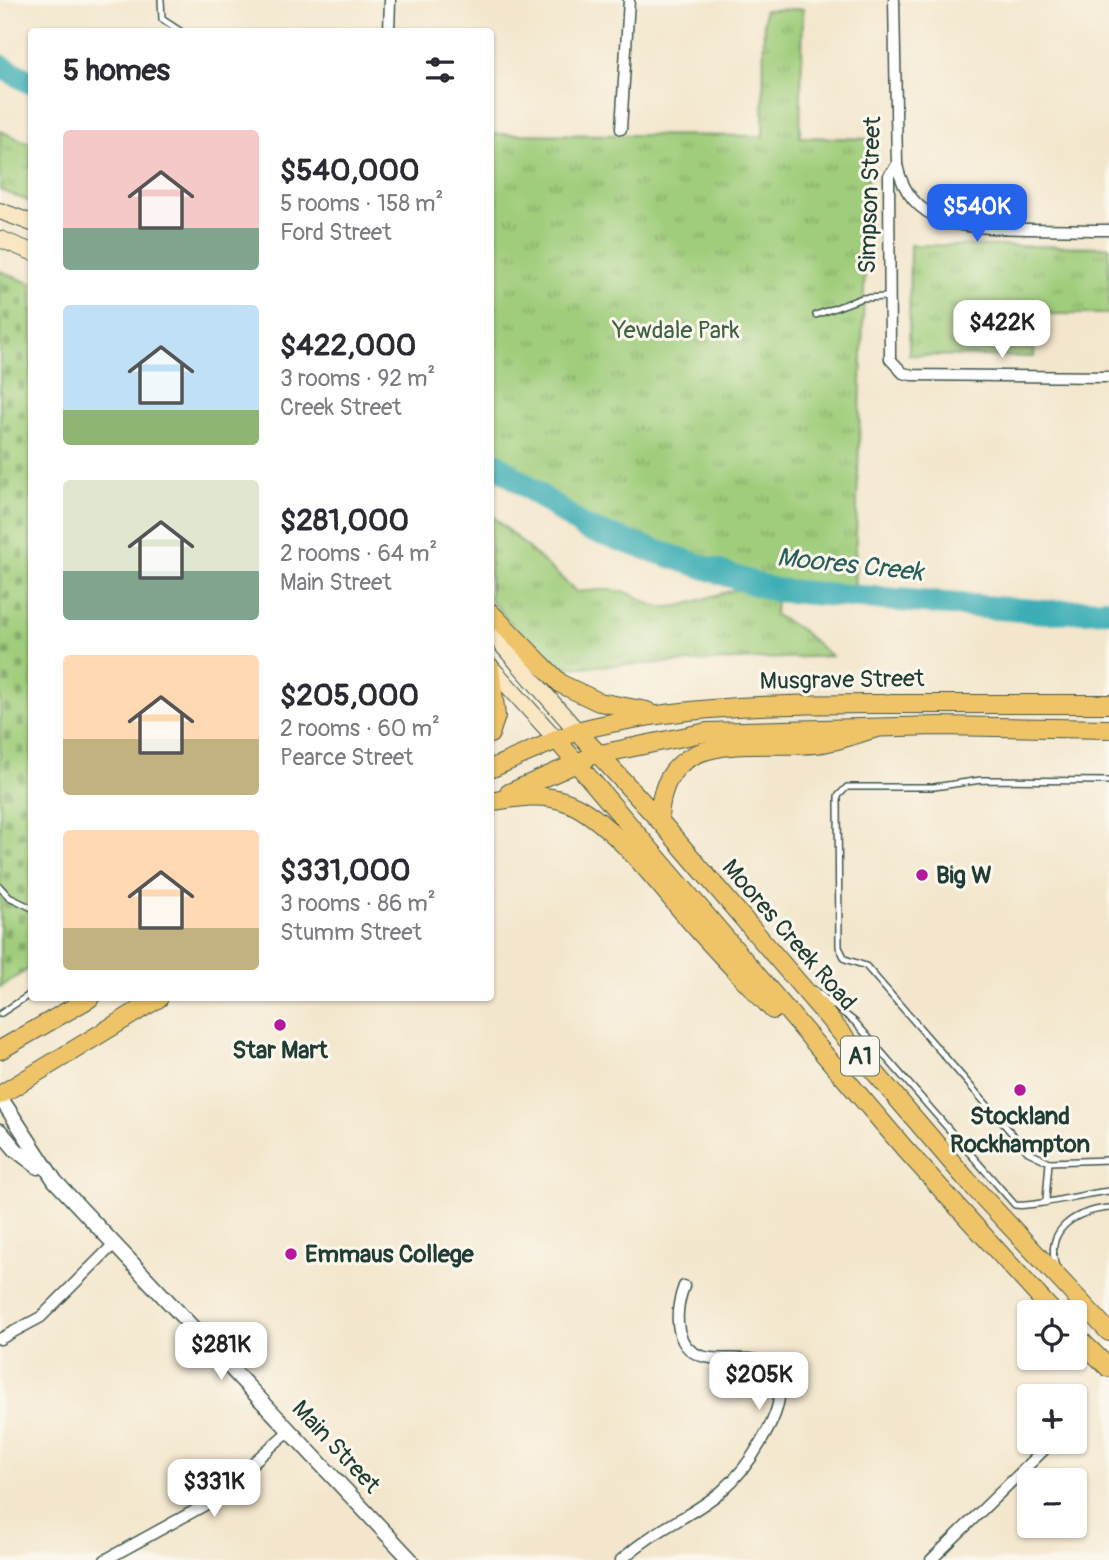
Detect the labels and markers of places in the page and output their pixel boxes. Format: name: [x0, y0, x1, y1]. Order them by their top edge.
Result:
pin: $540K: [928, 184, 1026, 244]
pin: $422K: [953, 300, 1051, 360]
place label: Big W: [936, 861, 992, 890]
marker: Big W: [914, 867, 930, 883]
marker: Star Mart: [272, 1017, 288, 1033]
place label: Star Mart: [232, 1036, 329, 1065]
marker: Stockland Rockhampton: [1012, 1082, 1028, 1098]
place label: Stockland Rockhampton: [950, 1102, 1090, 1159]
place label: Emmaus College: [305, 1240, 475, 1269]
marker: Emmaus College: [283, 1246, 299, 1262]
pin: $281K: [172, 1322, 270, 1382]
pin: $205K: [710, 1352, 808, 1412]
pin: $331K: [165, 1460, 263, 1519]

